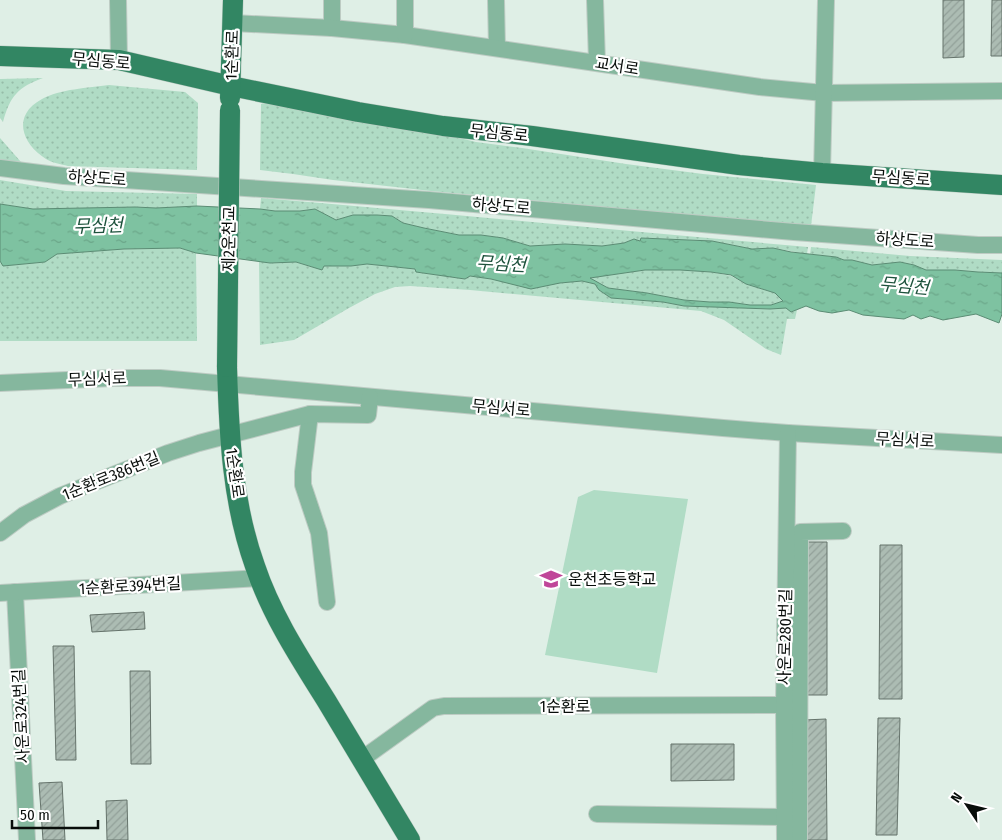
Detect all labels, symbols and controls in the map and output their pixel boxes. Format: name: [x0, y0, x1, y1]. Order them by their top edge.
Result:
street label: 1순환로: [222, 29, 242, 81]
street label: 무심동로: [71, 49, 131, 73]
street label: 교서로: [594, 53, 641, 79]
street label: 무심동로: [469, 120, 530, 146]
street label: 하상도로: [67, 166, 127, 190]
street label: 무심동로: [871, 166, 931, 190]
street label: 하상도로: [471, 194, 531, 218]
street label: 제2운천교: [219, 206, 239, 272]
water label: 무심천: [73, 214, 126, 238]
street label: 하상도로: [875, 228, 935, 252]
water label: 무심천: [476, 252, 529, 276]
water label: 무심천: [878, 273, 932, 299]
street label: 무심서로: [67, 368, 127, 390]
street label: 무심서로: [471, 396, 531, 420]
street label: 무심서로: [875, 429, 935, 451]
street label: 1순환로: [222, 447, 248, 500]
street label: 1순환로386번길: [60, 448, 162, 504]
school or university icon: 운천초등학교: [538, 566, 564, 592]
place label: 운천초등학교: [568, 570, 656, 589]
street label: 1순환로394번길: [78, 574, 182, 598]
street label: 사운로280번길: [775, 588, 795, 686]
street label: 사운로324번길: [9, 668, 33, 764]
street label: 1순환로: [540, 697, 590, 716]
north arrow: [942, 780, 992, 830]
text: N: [947, 790, 966, 806]
scale bar: [12, 798, 99, 830]
text: 50 m: [20, 806, 50, 824]

